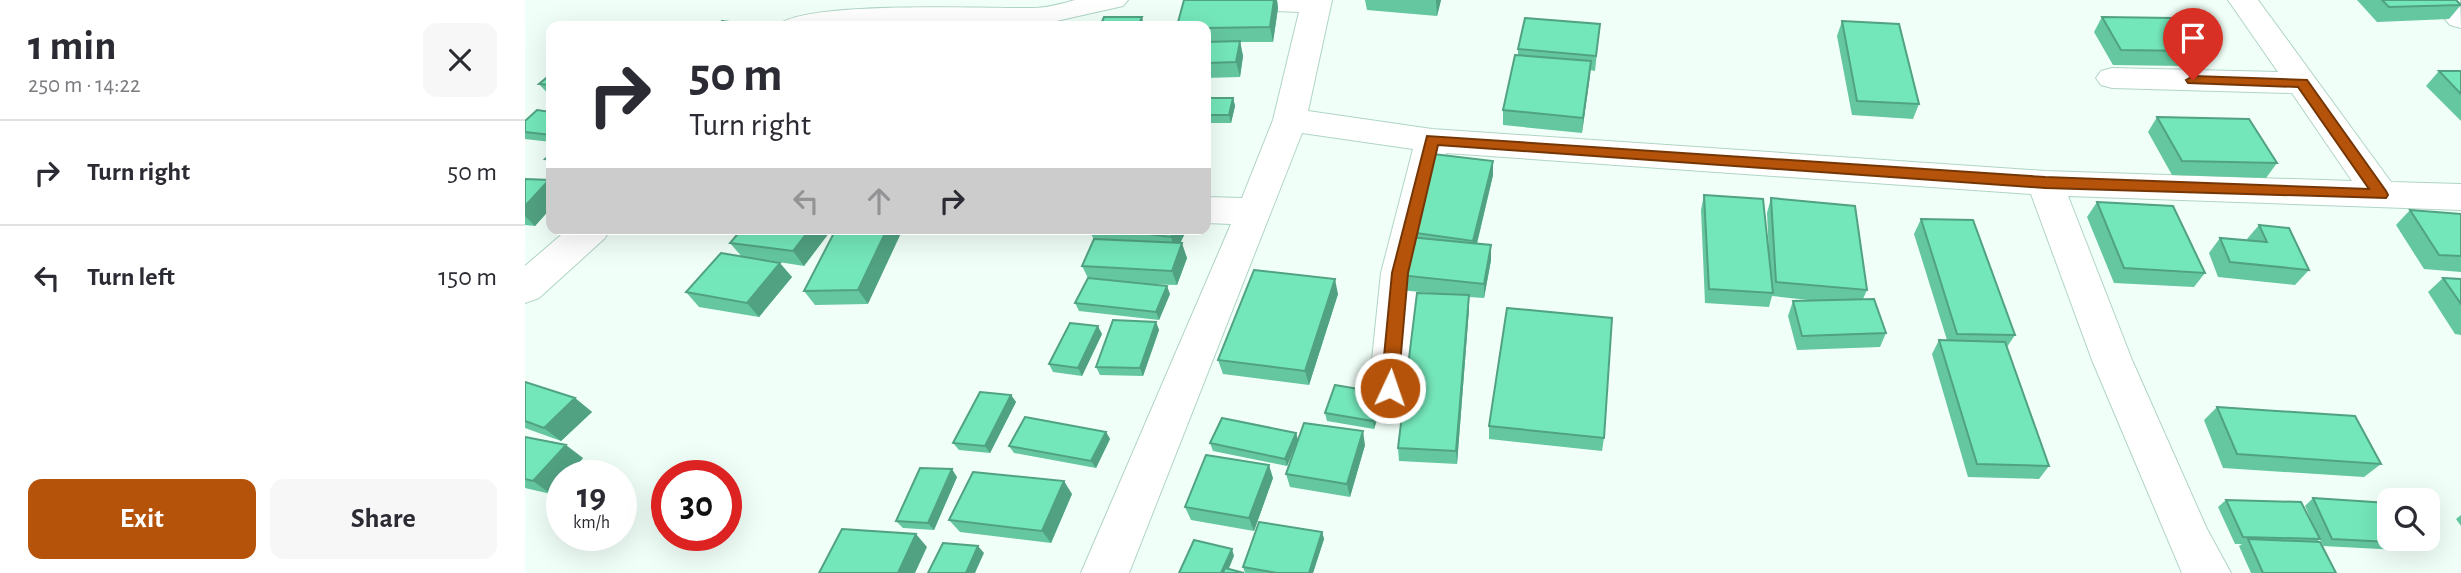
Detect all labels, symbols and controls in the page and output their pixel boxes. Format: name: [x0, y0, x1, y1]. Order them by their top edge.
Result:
pin: [2163, 8, 2223, 80]
icon: arrive: [2174, 19, 2212, 57]
button: close: [423, 23, 497, 97]
text: 1 min: [28, 25, 117, 67]
icon: right: [574, 49, 665, 140]
text: 50 m: [689, 51, 783, 100]
text: 250 m · 14:22: [28, 74, 140, 97]
text: Turn right: [689, 109, 811, 141]
icon: right: [28, 154, 66, 192]
text: Turn right: [87, 159, 190, 185]
text: 50 m: [447, 159, 497, 185]
icon: left: [787, 182, 825, 220]
icon: ahead: [860, 182, 898, 220]
icon: right: [933, 182, 971, 220]
icon: left: [28, 259, 66, 297]
text: Turn left: [87, 264, 175, 290]
text: 150 m: [438, 264, 497, 290]
position arrow: [1353, 351, 1427, 425]
speed limit sign: 30: [651, 460, 742, 551]
button: Exit: [28, 479, 256, 559]
button: Share: [270, 479, 497, 559]
text: 19: [577, 479, 606, 514]
map controls: [2377, 488, 2440, 551]
button: search: [2377, 488, 2440, 551]
text: km/h: [573, 514, 610, 532]

